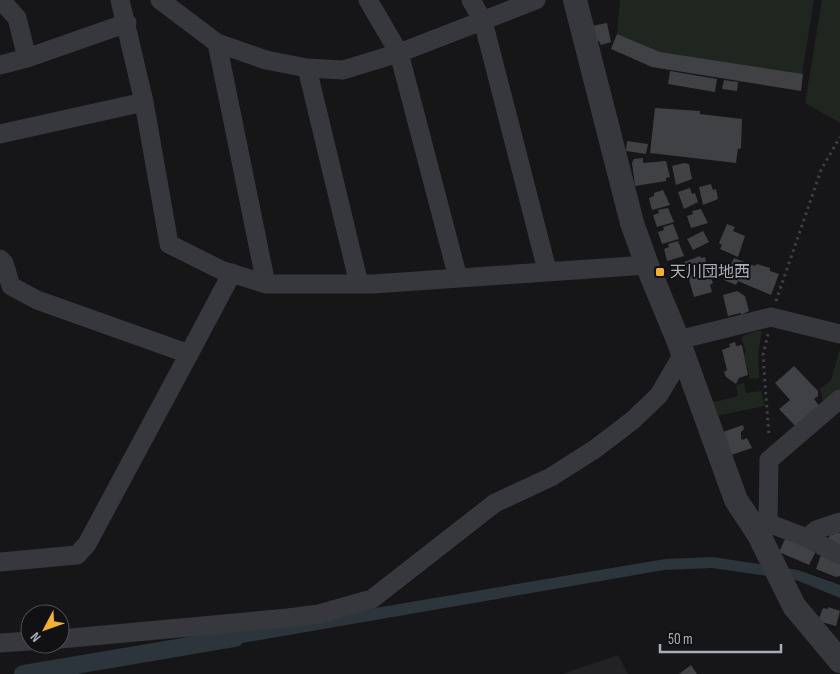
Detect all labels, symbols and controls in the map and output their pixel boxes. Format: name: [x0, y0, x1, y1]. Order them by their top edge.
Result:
place label: 天川団地西: [670, 263, 750, 282]
marker: 天川団地西: [654, 266, 666, 278]
north arrow: [20, 604, 70, 654]
scale bar: [660, 622, 781, 654]
text: N: [27, 629, 44, 646]
text: 50 m: [668, 630, 693, 649]

